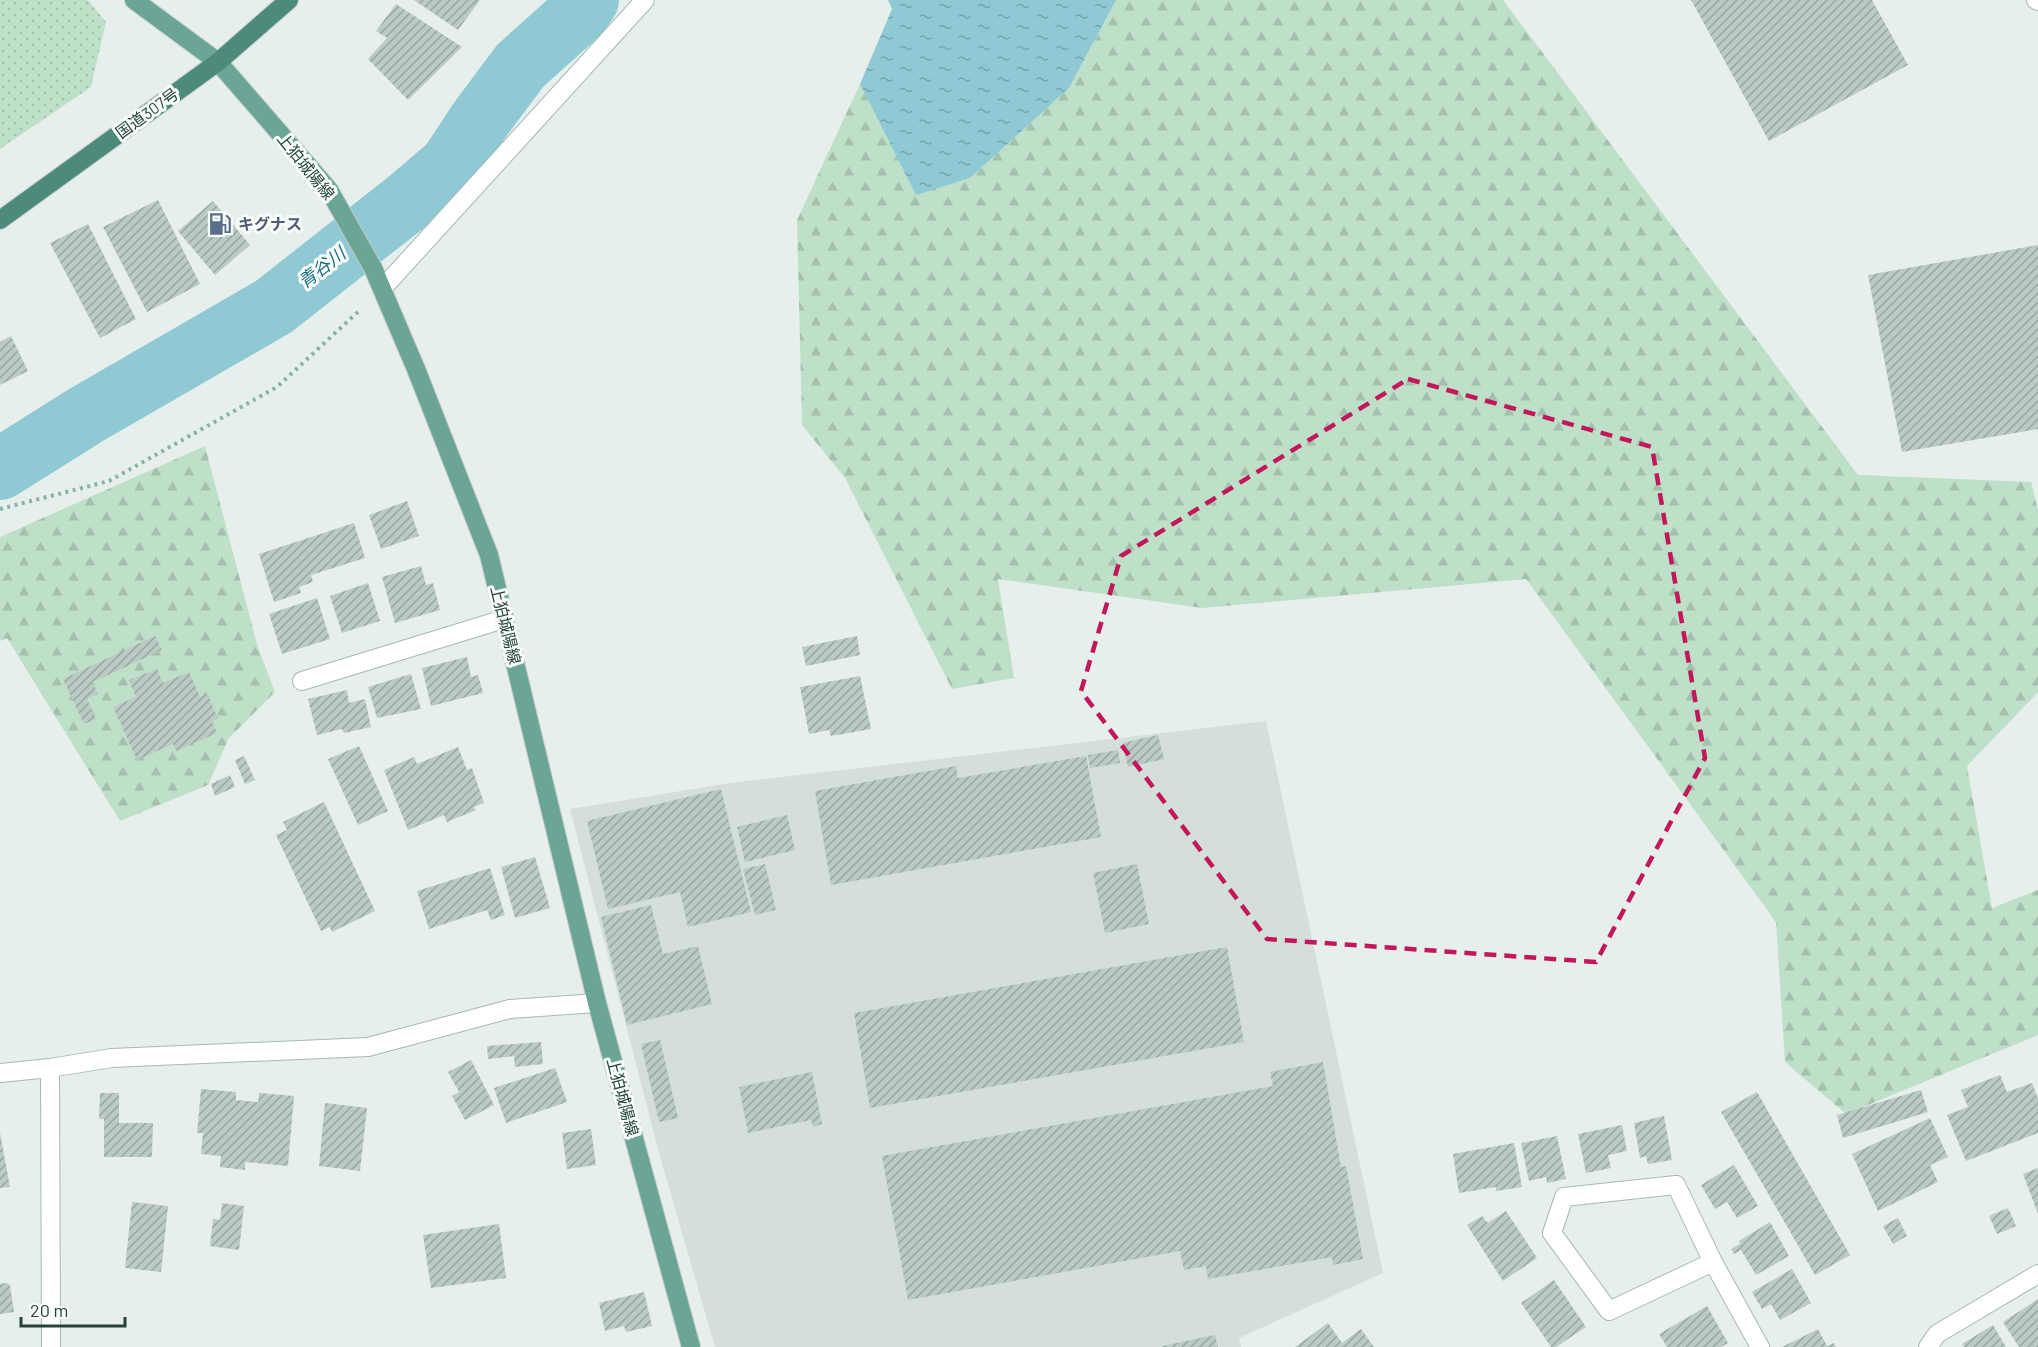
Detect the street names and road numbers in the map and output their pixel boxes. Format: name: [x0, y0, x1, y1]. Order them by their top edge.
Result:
street label: 国道307号: [112, 83, 182, 142]
street label: 上狛城陽線: [274, 129, 339, 203]
street label: 上狛城陽線: [488, 584, 525, 666]
street label: 上狛城陽線: [604, 1056, 643, 1138]

